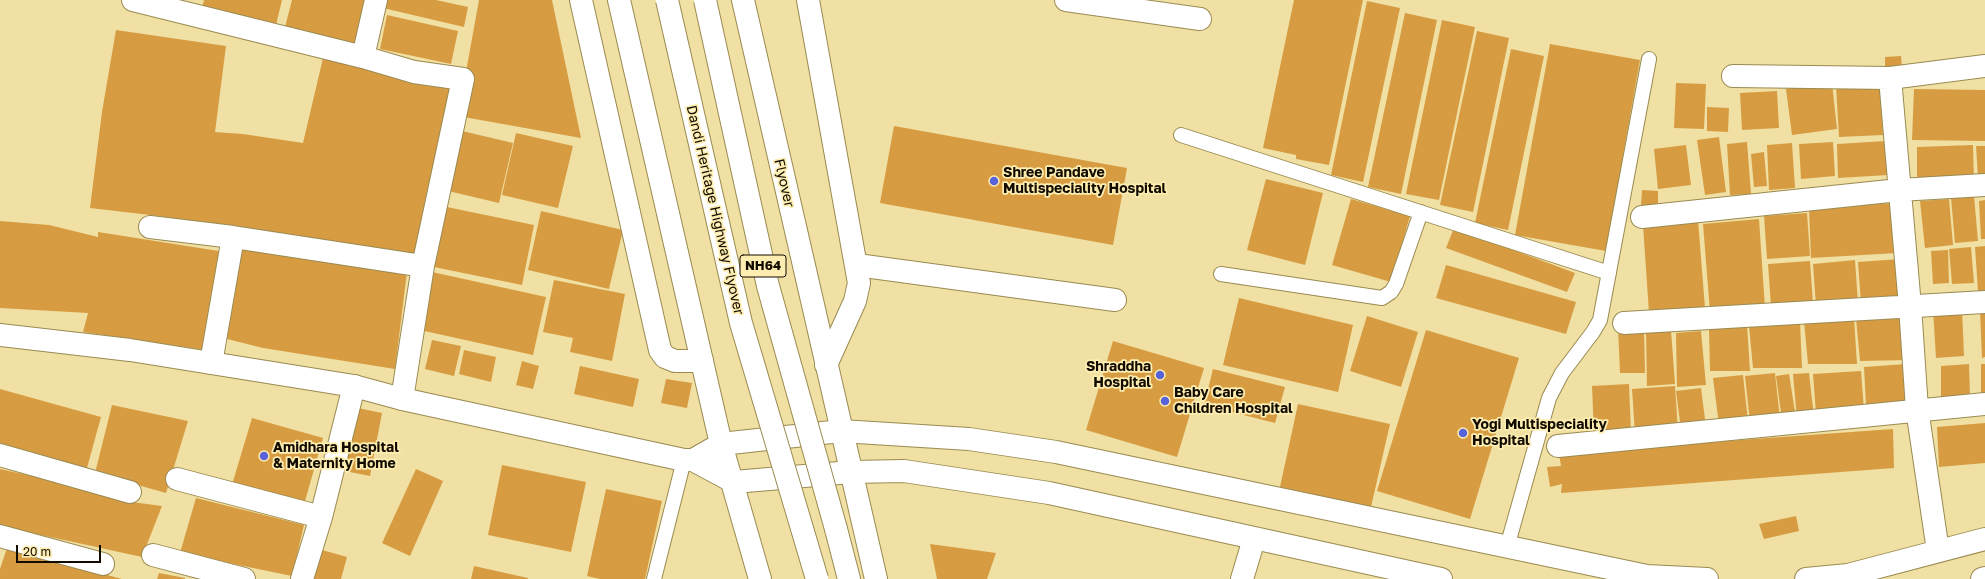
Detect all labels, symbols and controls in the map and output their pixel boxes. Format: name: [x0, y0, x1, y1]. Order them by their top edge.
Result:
street label: Dandi Heritage Highway Flyover: [683, 103, 747, 317]
street label: Flyover: [770, 157, 798, 209]
place label: Shree Pandave Multispeciality Hospital: [1003, 165, 1166, 198]
marker: Shree Pandave Multispeciality Hospital: [988, 175, 1000, 187]
road number: NH64: [740, 255, 786, 277]
place label: Shraddha Hospital: [1086, 359, 1151, 392]
marker: Shraddha Hospital: [1154, 369, 1166, 381]
place label: Baby Care Children Hospital: [1174, 385, 1293, 418]
marker: Baby Care Children Hospital: [1159, 395, 1171, 407]
place label: Yogi Multispeciality Hospital: [1472, 417, 1607, 450]
marker: Yogi Multispeciality Hospital: [1457, 427, 1469, 439]
place label: Amidhara Hospital & Maternity Home: [273, 440, 399, 472]
marker: Amidhara Hospital & Maternity Home: [258, 450, 270, 462]
scale bar: [18, 537, 103, 563]
text: 20 m: [23, 544, 51, 559]

